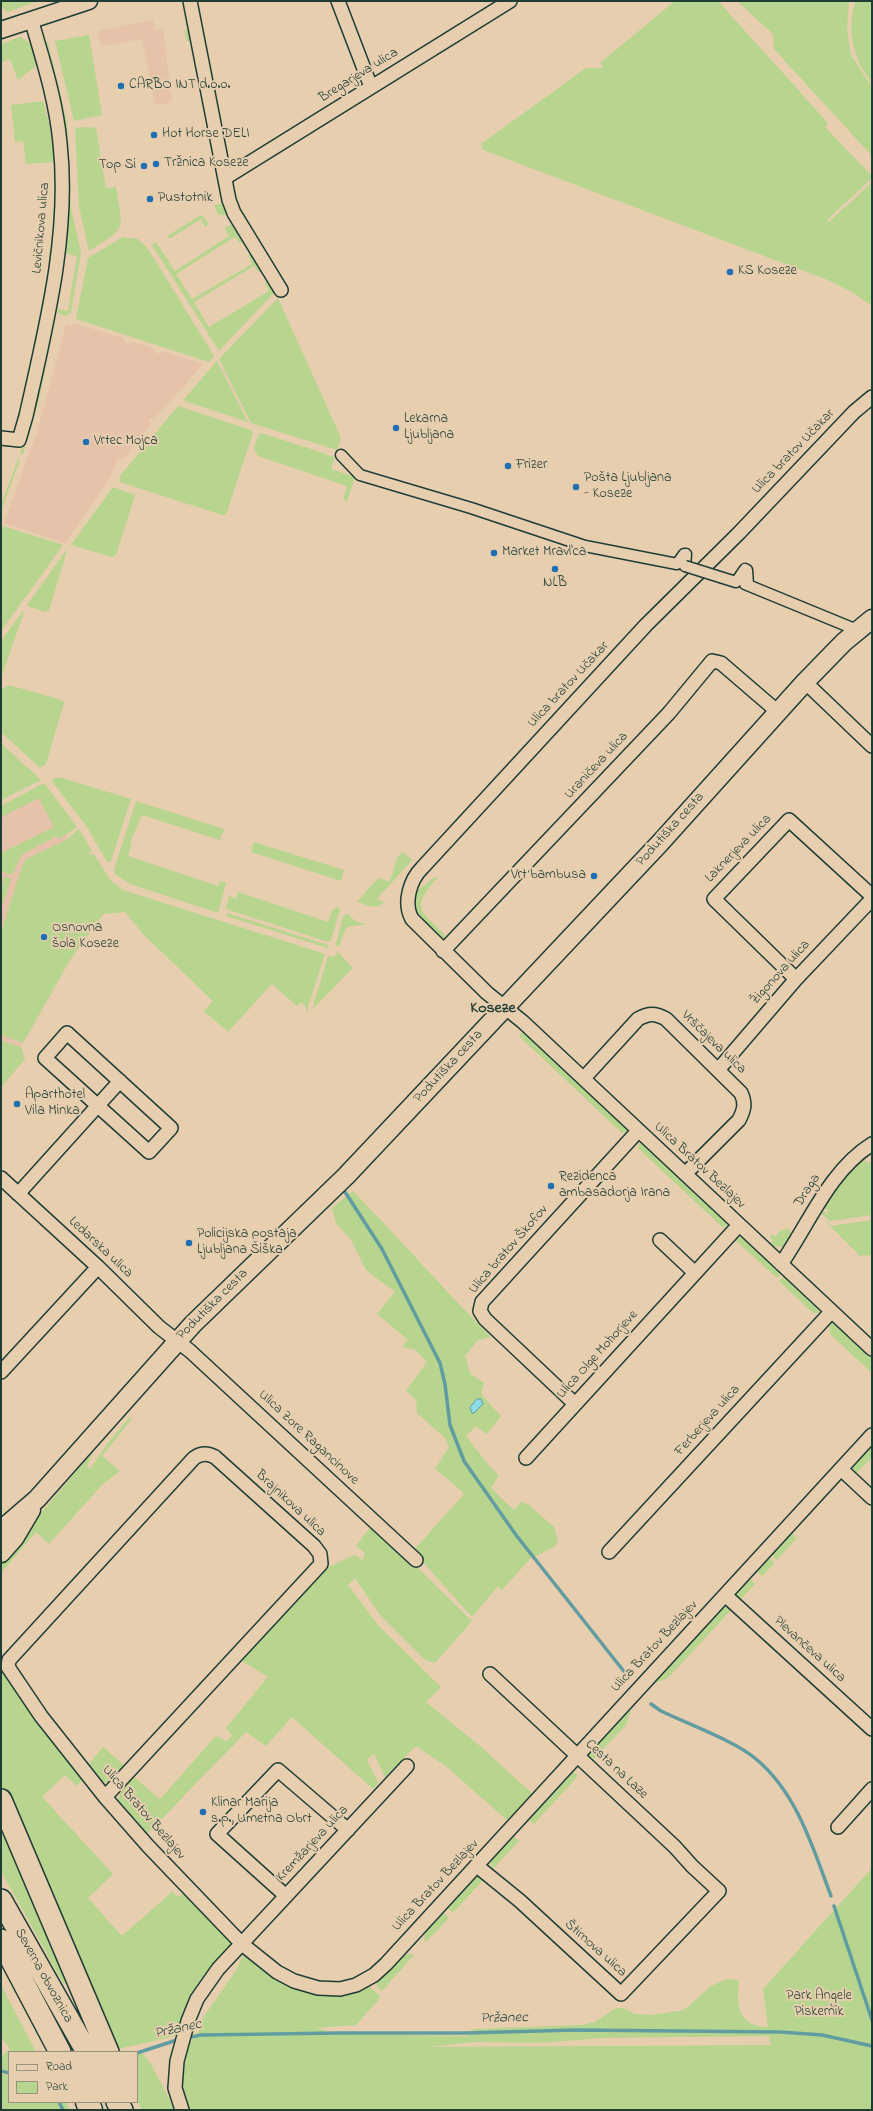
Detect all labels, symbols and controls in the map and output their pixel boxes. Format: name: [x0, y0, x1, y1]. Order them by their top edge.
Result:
street label: Bregarjeva ulica: [316, 45, 402, 107]
place label: CARBO INT d.o.o.: [129, 78, 230, 94]
marker: CARBO INT d.o.o.: [116, 81, 126, 91]
place label: Hot Horse DELI: [162, 127, 249, 143]
marker: Hot Horse DELI: [149, 130, 159, 140]
place label: Tržnica Koseze: [164, 156, 249, 172]
place label: Top Si: [99, 158, 136, 174]
marker: Tržnica Koseze: [151, 159, 161, 169]
marker: Top Si: [139, 161, 149, 171]
street label: Levičnikova ulica: [30, 182, 54, 274]
place label: Pustotnik: [158, 191, 213, 207]
marker: Pustotnik: [145, 194, 155, 204]
place label: KS Koseze: [738, 264, 797, 280]
marker: KS Koseze: [725, 267, 735, 277]
street label: Ulica bratov Učakar: [749, 406, 839, 498]
place label: Lekarna Ljubljana: [404, 412, 454, 444]
marker: Lekarna Ljubljana: [391, 423, 401, 433]
place label: Vrtec Mojca: [94, 434, 158, 450]
marker: Vrtec Mojca: [81, 437, 91, 447]
place label: Frizer: [516, 458, 547, 474]
marker: Frizer: [503, 461, 513, 471]
place label: Pošta Ljubljana - Koseze: [584, 471, 672, 504]
marker: Pošta Ljubljana - Koseze: [571, 482, 581, 492]
place label: Market Mravl'ca: [502, 545, 586, 561]
marker: Market Mravl'ca: [489, 548, 499, 558]
marker: NLB: [550, 564, 560, 574]
place label: NLB: [543, 576, 567, 592]
street label: Ulica bratov Učakar: [525, 638, 613, 732]
street label: Uraničeva ulica: [562, 729, 632, 803]
street label: Podutiška cesta: [633, 790, 709, 870]
street label: Laknerjeva ulica: [702, 811, 776, 887]
place label: Vrt bambusa: [511, 868, 586, 884]
marker: Vrt bambusa: [589, 871, 599, 881]
place label: Osnovna šola Koseze: [52, 921, 119, 954]
marker: Osnovna šola Koseze: [39, 932, 49, 942]
street label: Žigonova ulica: [748, 937, 814, 1009]
district label: Koseze: [470, 999, 516, 1019]
street label: Vrščajeva ulica: [677, 1008, 749, 1078]
street label: Podutiška cesta: [411, 1027, 487, 1107]
place label: Aparthotel Vila Minka: [25, 1088, 85, 1120]
marker: Aparthotel Vila Minka: [12, 1099, 22, 1109]
street label: Ulica Bratov Bezlajev: [650, 1119, 748, 1213]
place label: Rezidenca ambasadorja Irana: [559, 1170, 670, 1202]
street label: Draga: [791, 1171, 825, 1211]
marker: Rezidenca ambasadorja Irana: [546, 1181, 556, 1191]
street label: Ulica bratov Škofov: [466, 1202, 552, 1298]
street label: Ledarska ulica: [64, 1214, 136, 1282]
place label: Policijska postaja Ljubljana Šiška: [197, 1227, 296, 1260]
marker: Policijska postaja Ljubljana Šiška: [184, 1238, 194, 1248]
street label: Podutiška cesta: [174, 1266, 252, 1344]
street label: Ulica Olge Mohorjeve: [554, 1307, 642, 1403]
street label: Ferberjeva ulica: [672, 1382, 744, 1460]
street label: Ulica Zore Ragancinove: [254, 1387, 362, 1489]
street label: Brajnikova ulica: [251, 1467, 329, 1541]
street label: Ulica Bratov Bezlajev: [608, 1598, 702, 1696]
street label: Plevančeva ulica: [769, 1613, 849, 1687]
street label: Cesta na Laze: [581, 1737, 651, 1803]
street label: Ulica Bratov Bezlajev: [98, 1763, 188, 1863]
place label: Klinar Marija s.p., Umetna Obrt: [211, 1796, 312, 1828]
street label: Kremžarjeva ulica: [273, 1802, 353, 1886]
marker: Klinar Marija s.p., Umetna Obrt: [198, 1807, 208, 1817]
street label: Ulica Bratov Bezlajev: [389, 1837, 483, 1935]
street label: Štirnova ulica: [560, 1917, 630, 1981]
street label: Severna obvoznica: [10, 1926, 76, 2026]
park label: Park Angele Piskernik: [786, 1989, 852, 2022]
water label: Pržanec: [480, 2010, 528, 2028]
water label: Pržanec: [153, 2016, 203, 2044]
legend: [8, 2051, 138, 2103]
text: Road: [46, 2058, 72, 2076]
text: Park: [46, 2078, 68, 2096]

